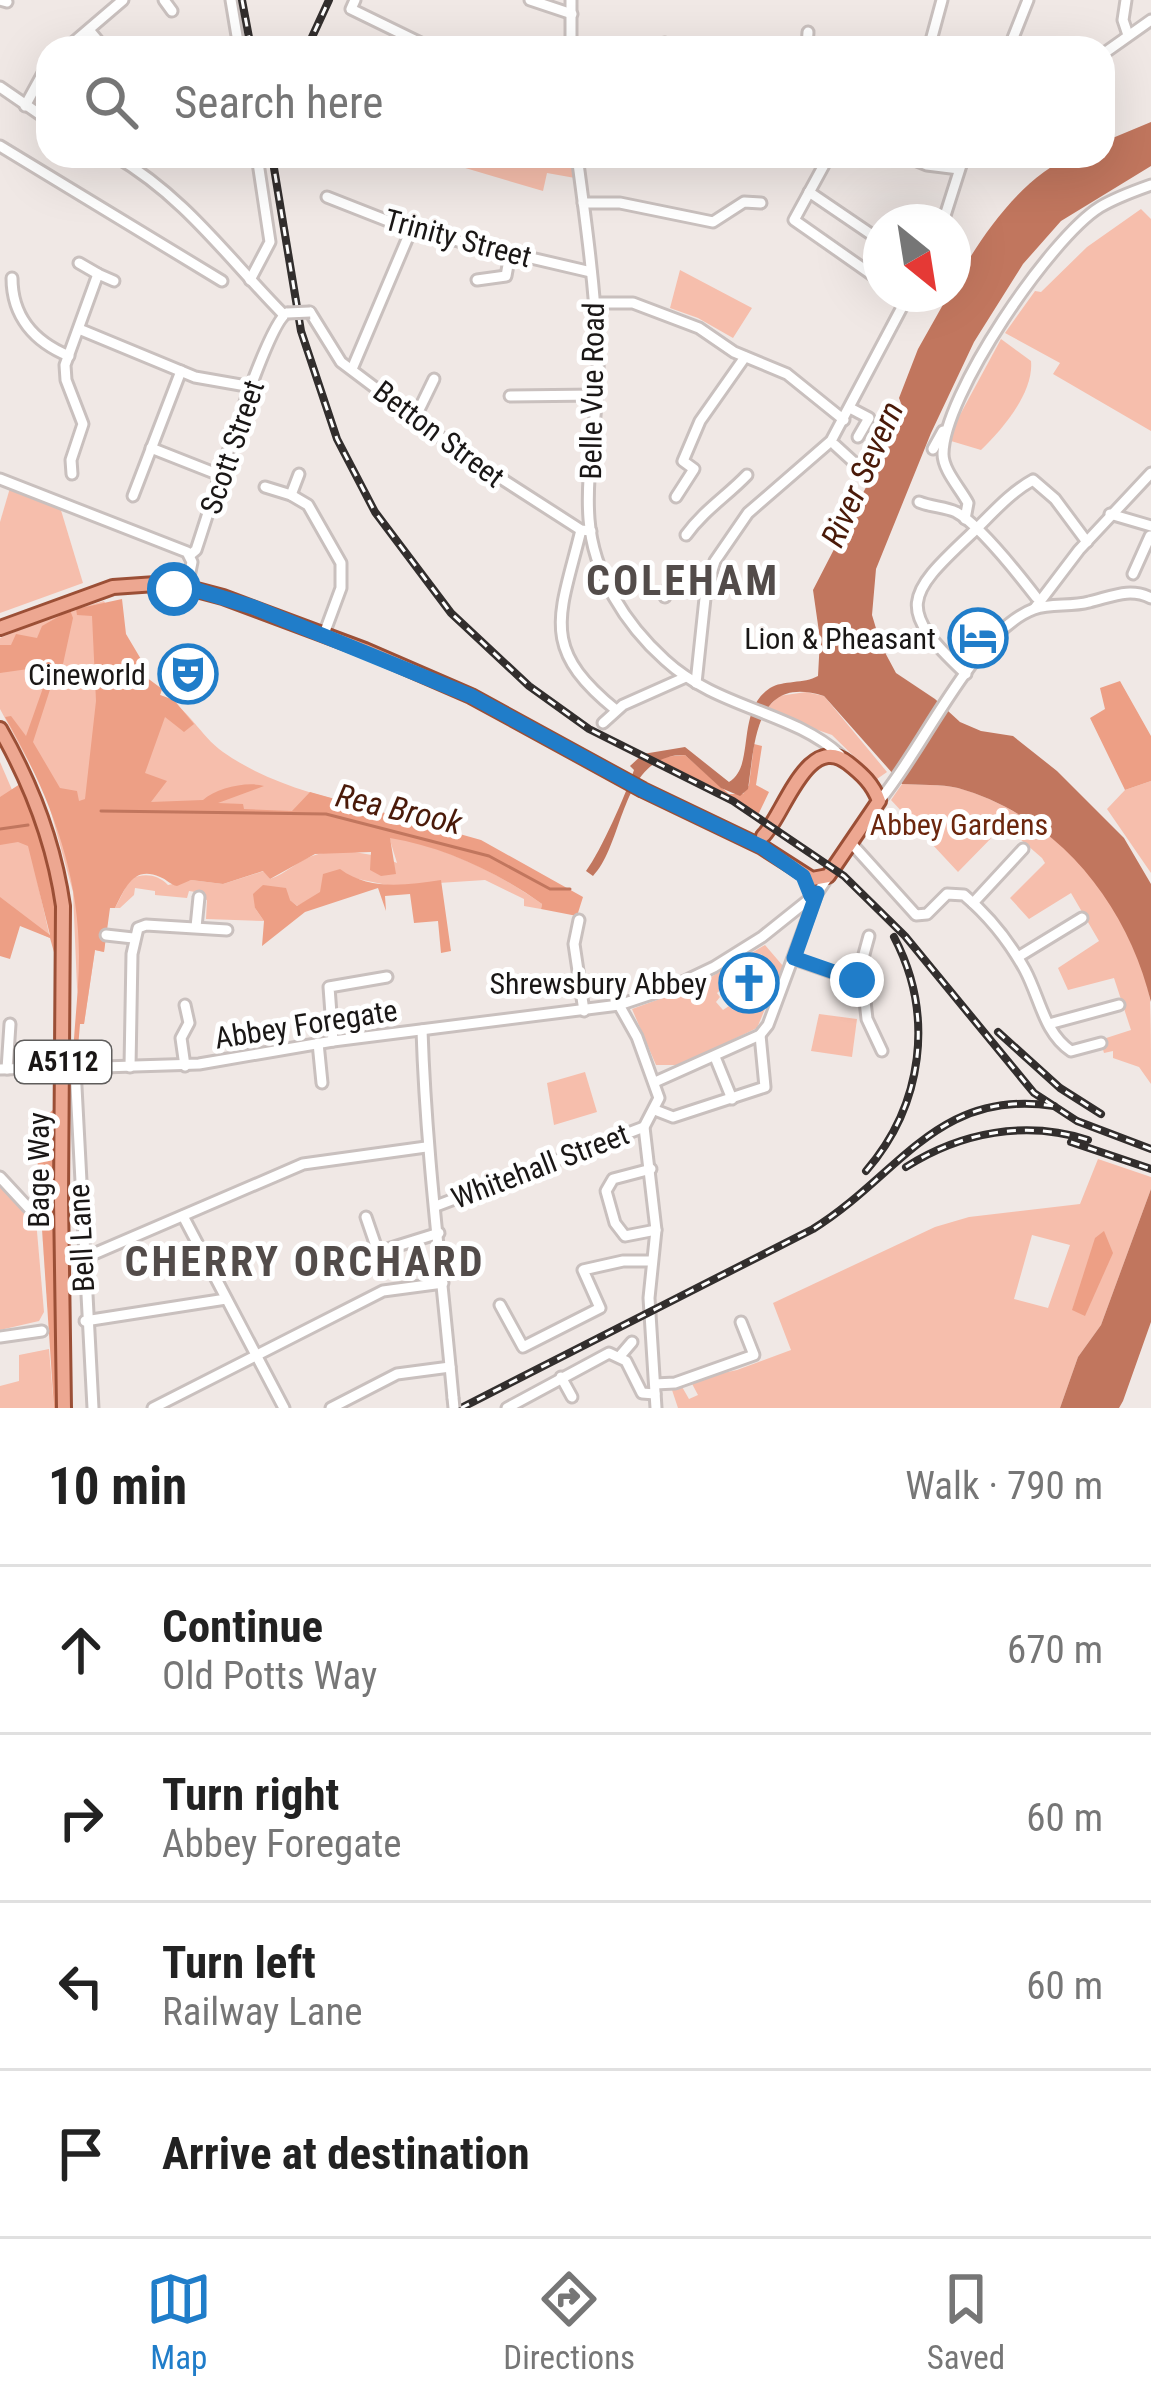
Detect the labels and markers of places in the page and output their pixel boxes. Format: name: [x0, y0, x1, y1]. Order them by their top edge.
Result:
hotel icon: Lion & Pheasant: [947, 607, 1009, 669]
place label: Lion & Pheasant: [744, 621, 936, 656]
theatre icon: Cineworld: [157, 643, 219, 705]
place label: Cineworld: [28, 657, 146, 692]
church icon: Shrewsbury Abbey: [718, 952, 780, 1014]
place label: Shrewsbury Abbey: [490, 966, 707, 1001]

